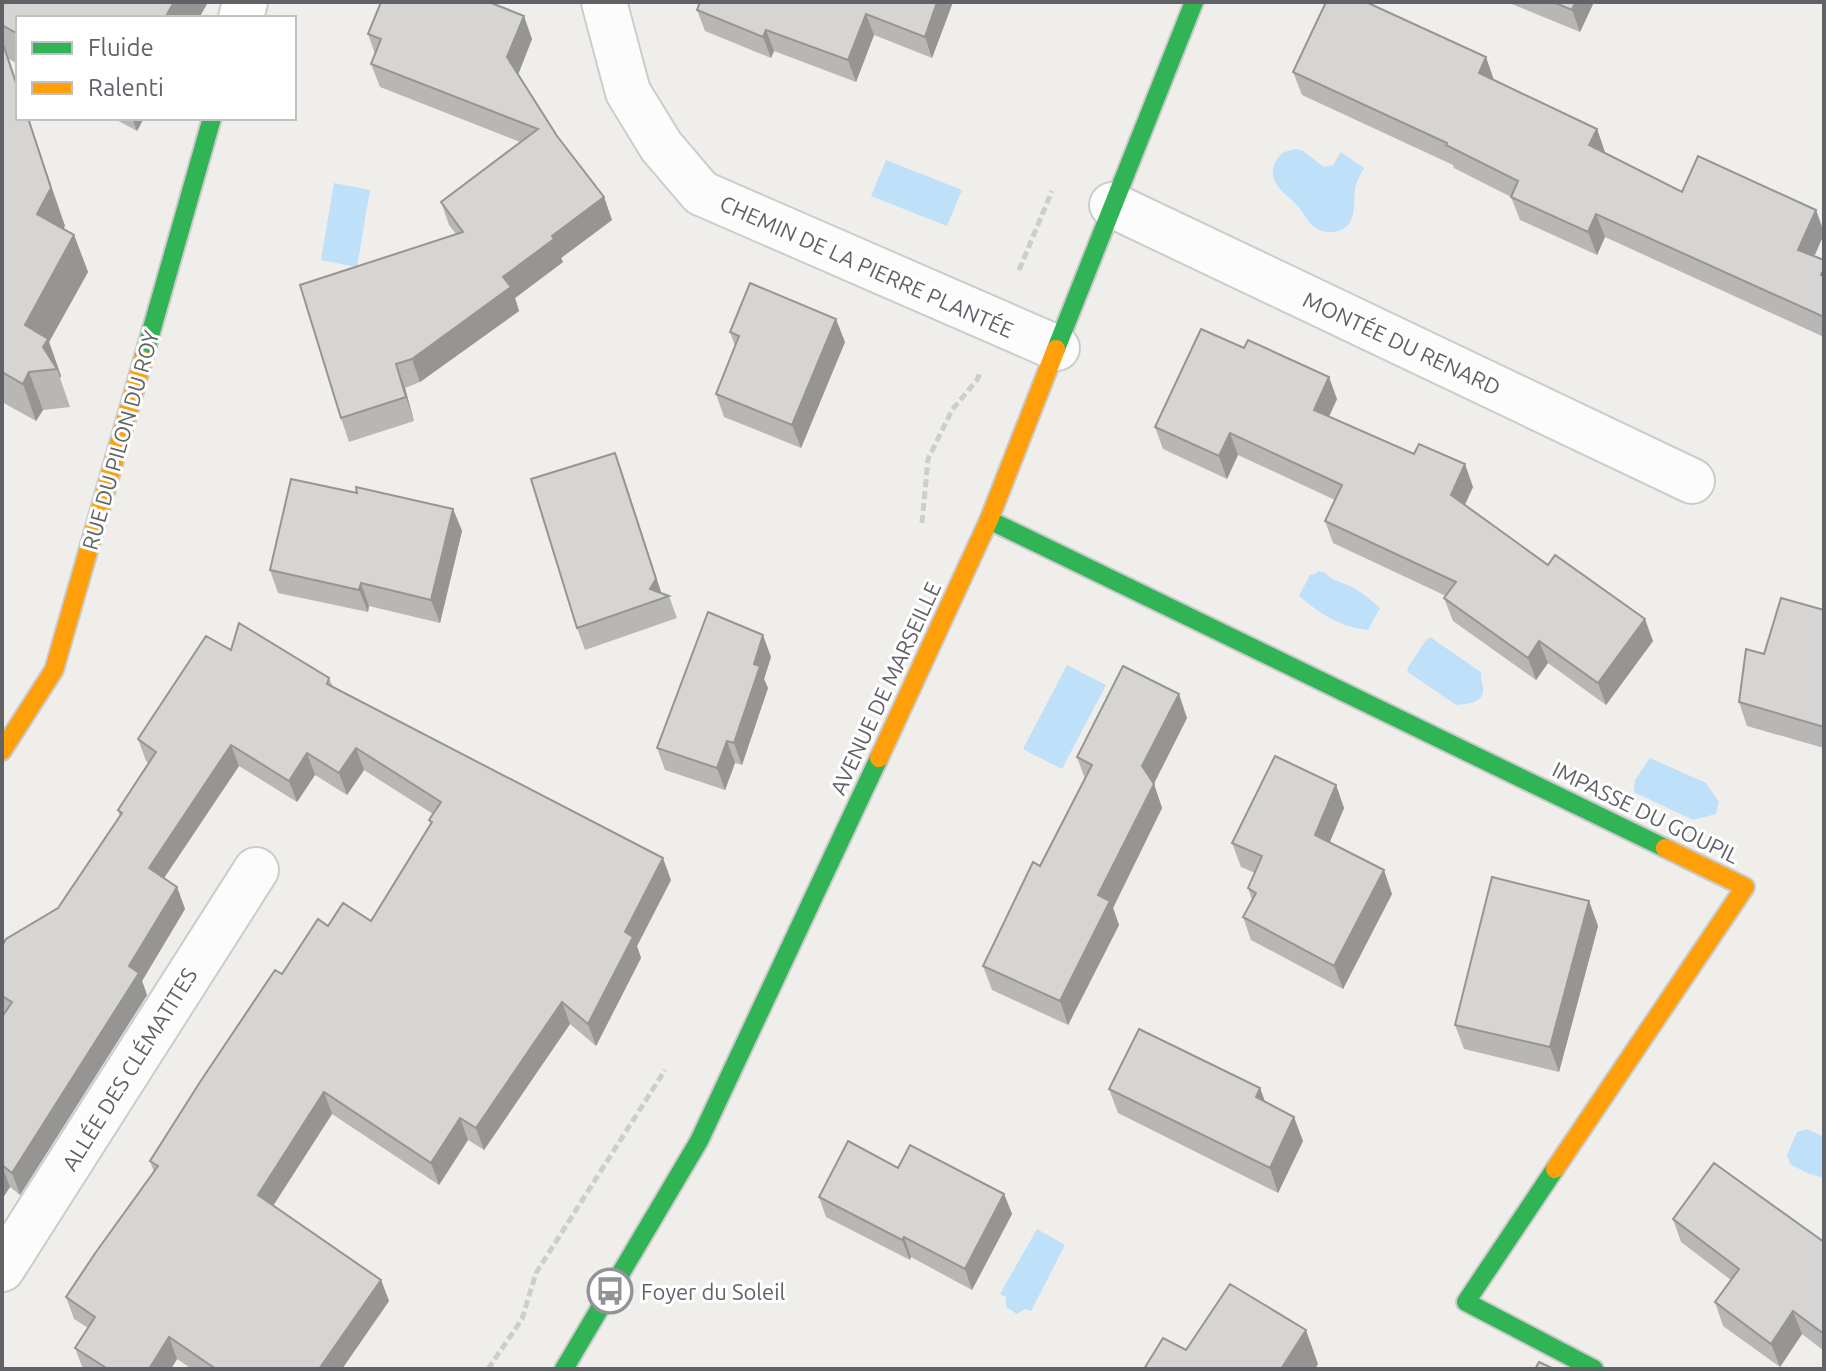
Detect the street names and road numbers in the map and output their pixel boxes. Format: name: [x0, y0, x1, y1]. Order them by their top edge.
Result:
street label: CHEMIN DE LA PIERRE PLANTÉE: [716, 189, 1018, 342]
street label: MONTÉE DU RENARD: [1299, 285, 1505, 400]
street label: RUE DU PILON DU ROY: [77, 327, 163, 553]
street label: AVENUE DE MARSEILLE: [825, 578, 945, 798]
street label: IMPASSE DU GOUPIL: [1549, 756, 1743, 868]
street label: ALLÉE DES CLÉMATITES: [56, 963, 202, 1175]

